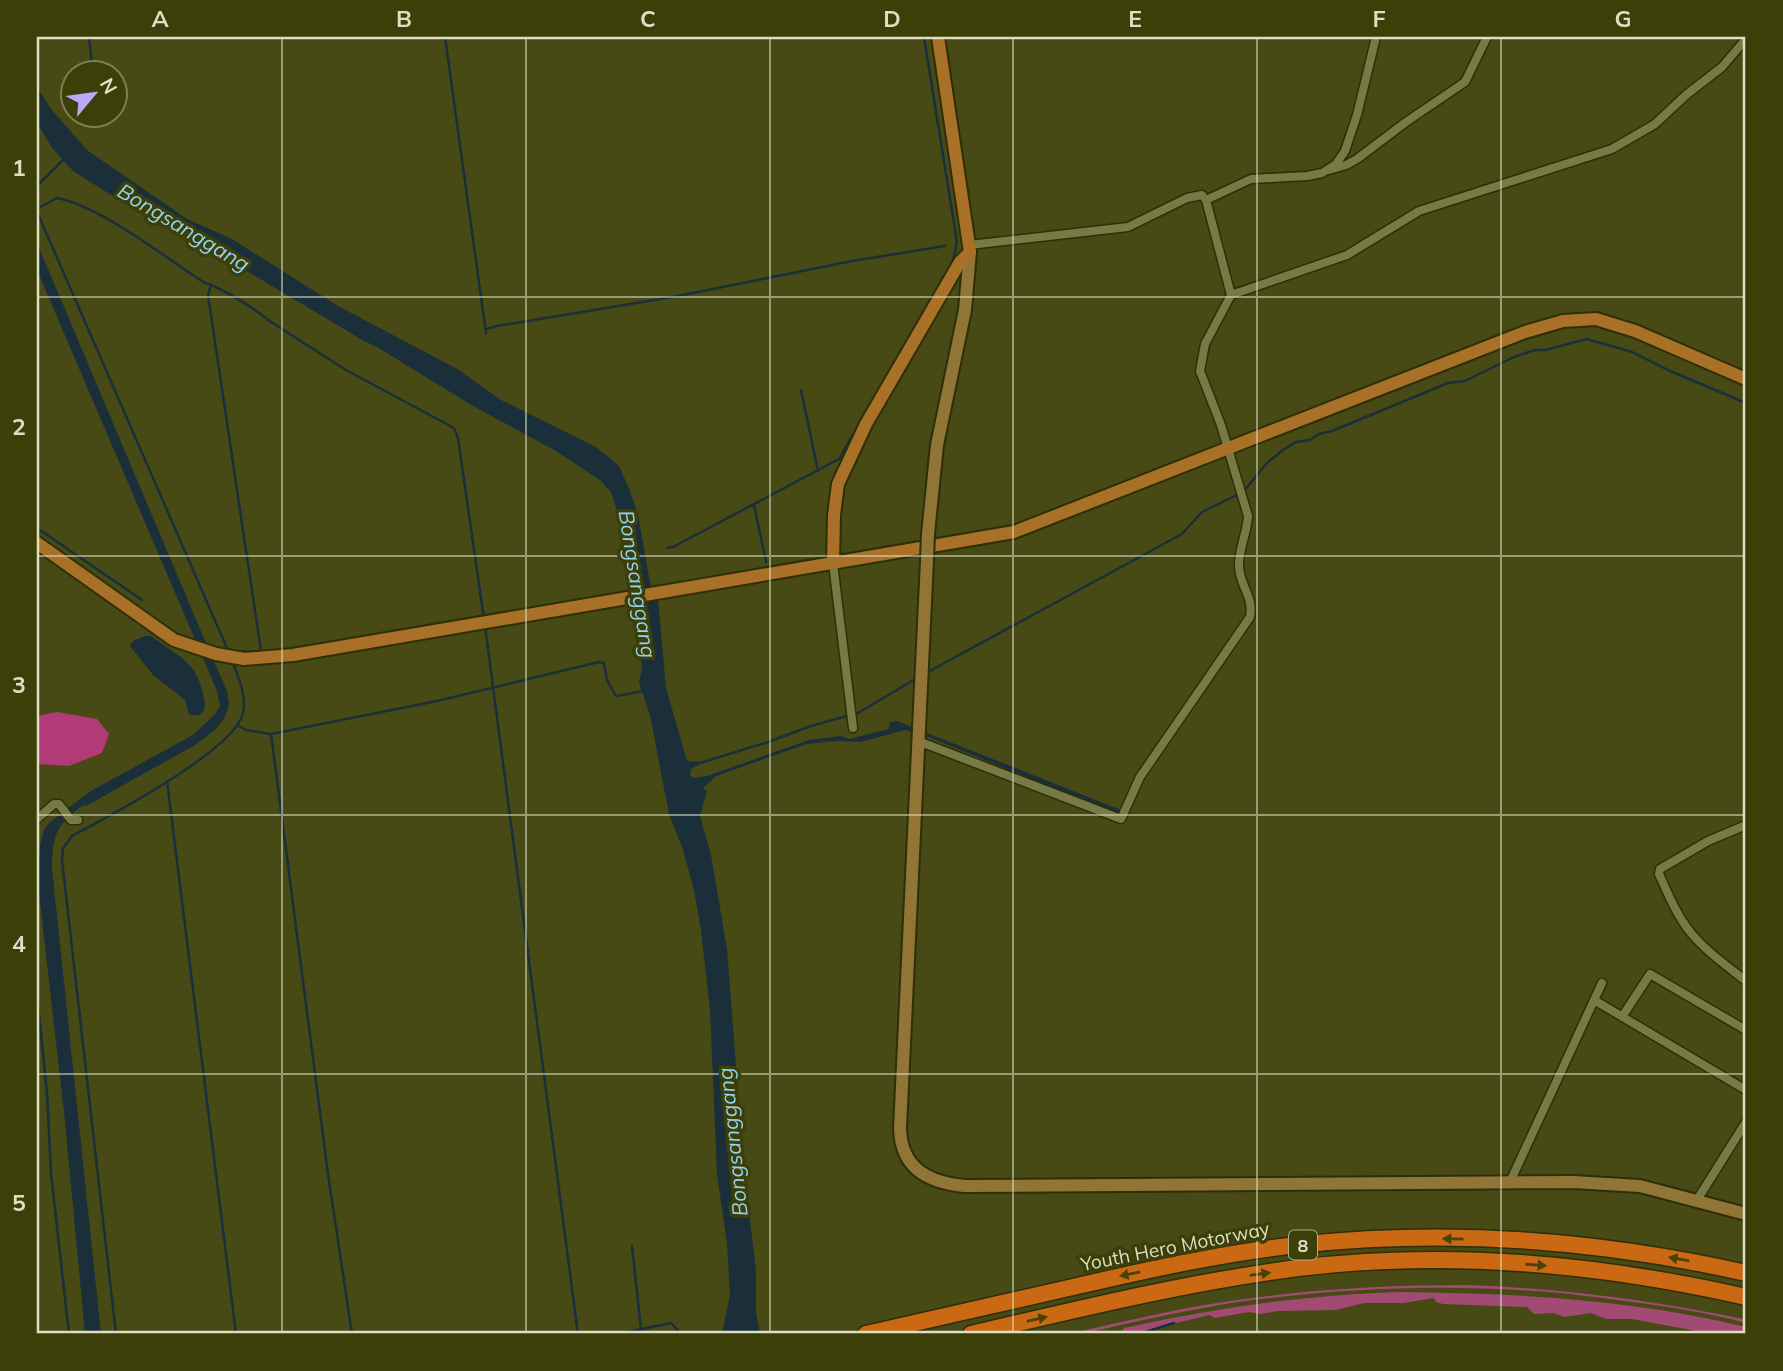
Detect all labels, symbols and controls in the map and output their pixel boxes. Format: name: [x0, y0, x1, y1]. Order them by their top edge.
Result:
text: A: [151, 4, 169, 33]
text: B: [396, 4, 412, 33]
text: C: [640, 4, 656, 33]
text: D: [883, 4, 901, 33]
text: E: [1128, 4, 1142, 33]
text: F: [1372, 4, 1386, 33]
text: G: [1614, 4, 1632, 33]
north arrow: [60, 60, 130, 130]
text: N: [95, 74, 123, 98]
text: 1: [12, 153, 26, 182]
water label: Bongsanggang: [113, 177, 255, 277]
text: 2: [12, 412, 26, 441]
water label: Bongsanggang: [613, 508, 663, 660]
text: 3: [12, 670, 26, 699]
text: 4: [12, 929, 26, 958]
water label: Bongsanggang: [711, 1066, 753, 1218]
text: 5: [12, 1188, 26, 1217]
street label: Youth Hero Motorway: [1078, 1216, 1271, 1276]
road number: 8: [1289, 1230, 1317, 1260]
one-way arrow: [1442, 1233, 1464, 1244]
one-way arrow: [1668, 1253, 1690, 1264]
one-way arrow: [1525, 1260, 1547, 1271]
one-way arrow: [1249, 1268, 1271, 1279]
one-way arrow: [1119, 1269, 1141, 1280]
one-way arrow: [1026, 1313, 1048, 1324]

